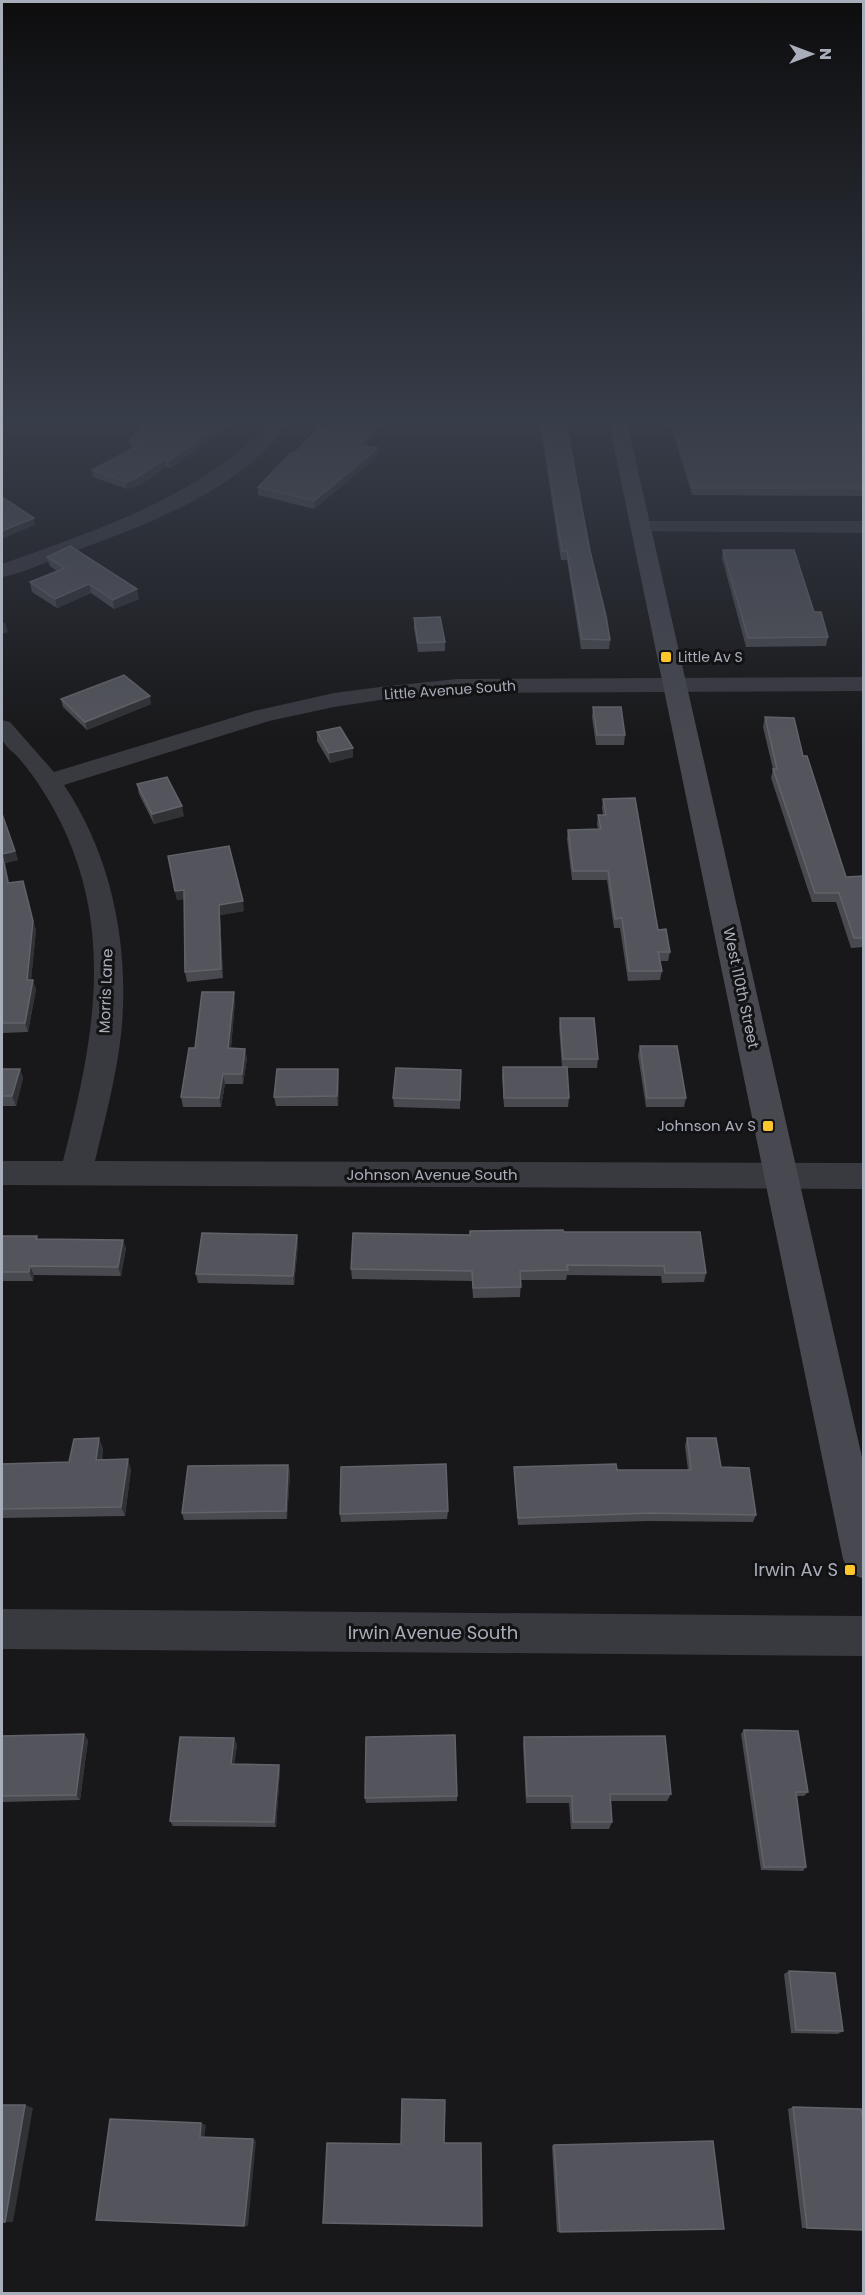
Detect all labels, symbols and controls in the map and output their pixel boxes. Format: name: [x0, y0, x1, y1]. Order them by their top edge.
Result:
north arrow: [781, 24, 841, 84]
text: N: [814, 48, 837, 60]
place label: Little Av S: [678, 647, 743, 667]
marker: Little Av S: [659, 650, 673, 664]
street label: Little Avenue South: [383, 675, 517, 705]
street label: West 110th Street: [718, 925, 765, 1050]
street label: Morris Lane: [94, 948, 117, 1034]
place label: Johnson Av S: [657, 1115, 756, 1136]
marker: Johnson Av S: [761, 1119, 775, 1133]
street label: Johnson Avenue South: [346, 1164, 518, 1185]
place label: Irwin Av S: [754, 1557, 838, 1582]
marker: Irwin Av S: [843, 1563, 857, 1577]
street label: Irwin Avenue South: [348, 1620, 518, 1645]

